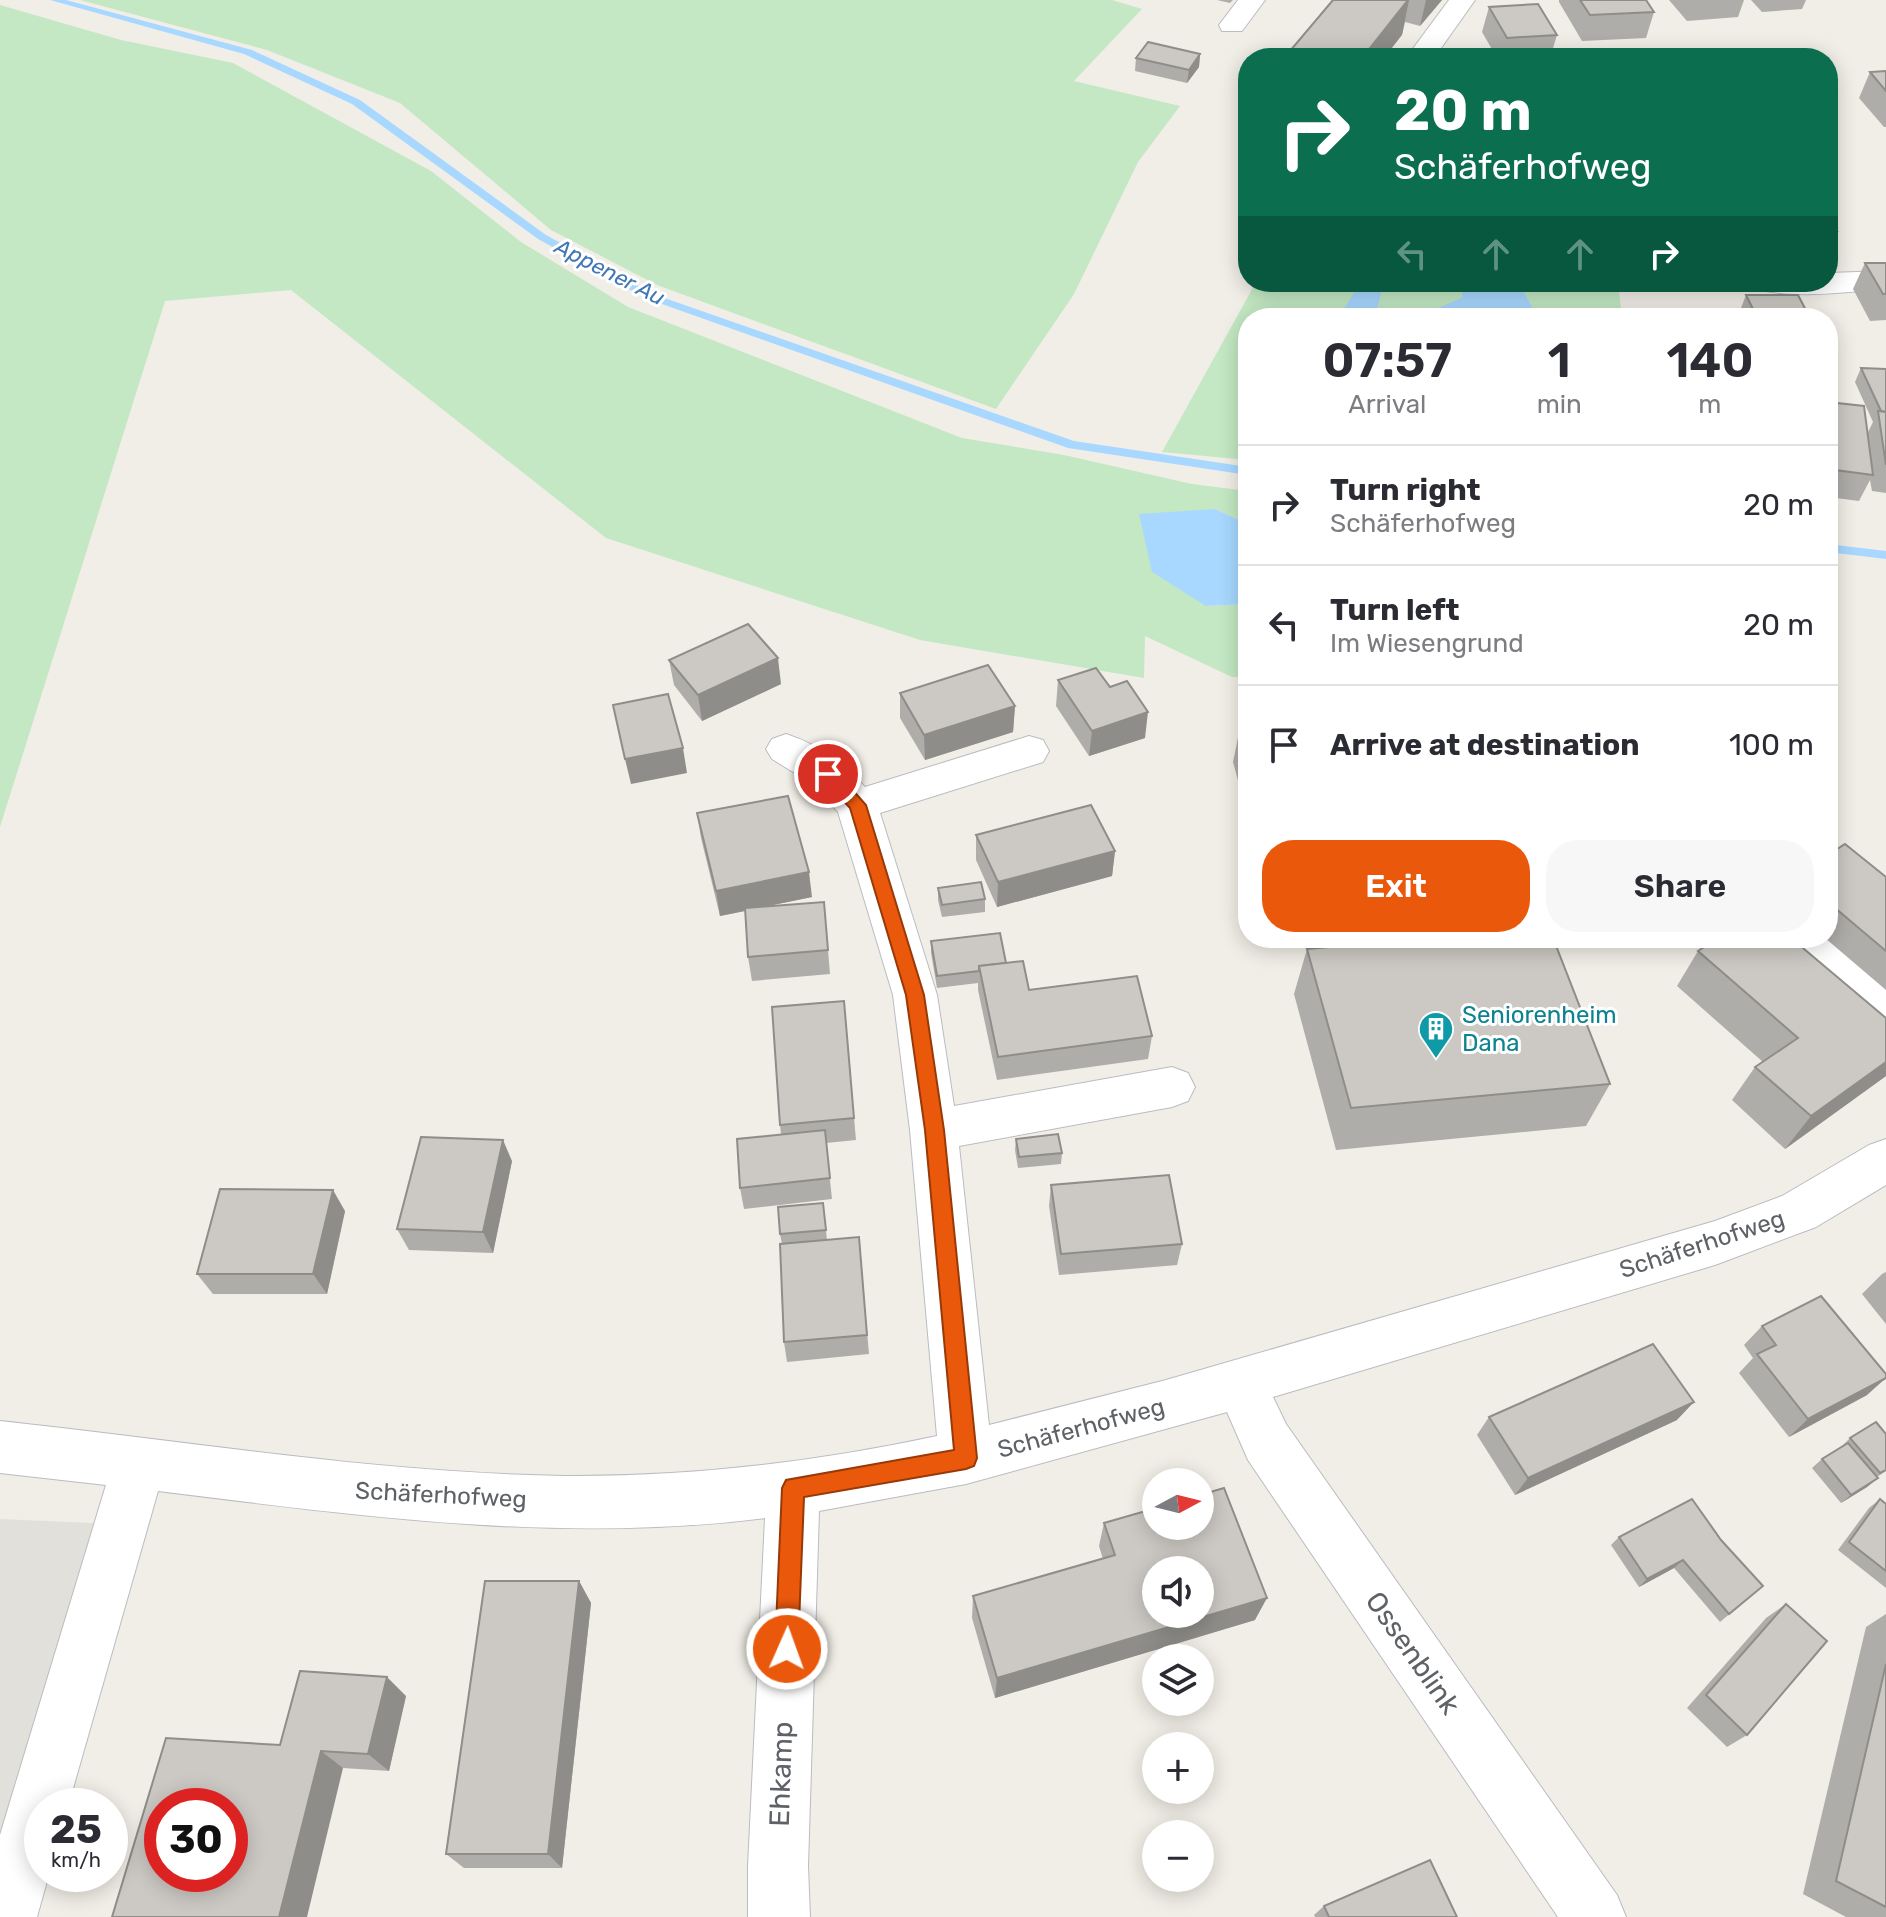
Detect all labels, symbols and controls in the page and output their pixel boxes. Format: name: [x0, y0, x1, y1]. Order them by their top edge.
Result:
text: 20 m: [1394, 78, 1532, 144]
icon: right: [1262, 80, 1366, 184]
text: Schäferhofweg: [1394, 145, 1651, 188]
water label: Appener Au: [550, 232, 669, 311]
icon: left: [1390, 232, 1434, 276]
icon: ahead: [1474, 232, 1518, 276]
icon: ahead: [1558, 232, 1602, 276]
icon: right: [1642, 232, 1686, 276]
text: 07:57: [1323, 332, 1452, 389]
text: 1: [1548, 332, 1571, 389]
text: 140: [1666, 332, 1753, 389]
text: Arrival: [1348, 389, 1426, 420]
text: min: [1537, 389, 1582, 420]
text: m: [1698, 389, 1721, 420]
text: Turn right: [1330, 472, 1481, 508]
icon: right: [1262, 483, 1306, 527]
text: 20 m: [1743, 487, 1814, 523]
text: Schäferhofweg: [1330, 508, 1516, 539]
text: Turn left: [1330, 592, 1460, 628]
icon: left: [1262, 603, 1306, 647]
text: 20 m: [1743, 607, 1814, 643]
text: Im Wiesengrund: [1330, 628, 1524, 659]
icon: arrive: [1262, 723, 1306, 767]
text: Arrive at destination: [1330, 727, 1640, 763]
text: 100 m: [1729, 727, 1814, 763]
pin: [794, 740, 862, 808]
icon: arrive: [806, 752, 850, 796]
button: Exit: [1262, 840, 1530, 932]
button: Share: [1546, 840, 1814, 932]
place label: Seniorenheim Dana: [1462, 1001, 1617, 1057]
building icon: Seniorenheim Dana: [1417, 1010, 1455, 1060]
street label: Schäferhofweg: [1616, 1204, 1788, 1284]
street label: Schäferhofweg: [994, 1392, 1168, 1464]
north arrow: [1142, 1468, 1214, 1540]
map controls: [1142, 1468, 1214, 1892]
street label: Schäferhofweg: [355, 1477, 527, 1513]
button: sound: [1142, 1556, 1214, 1628]
street label: Ossenblink: [1359, 1585, 1468, 1721]
position arrow: [745, 1607, 829, 1691]
button: layers: [1142, 1644, 1214, 1716]
street label: Ehkamp: [763, 1721, 799, 1827]
button: +: [1142, 1732, 1214, 1804]
speed limit sign: 30: [144, 1788, 248, 1892]
text: 25: [50, 1806, 102, 1853]
button: −: [1142, 1820, 1214, 1892]
text: km/h: [51, 1848, 101, 1872]

